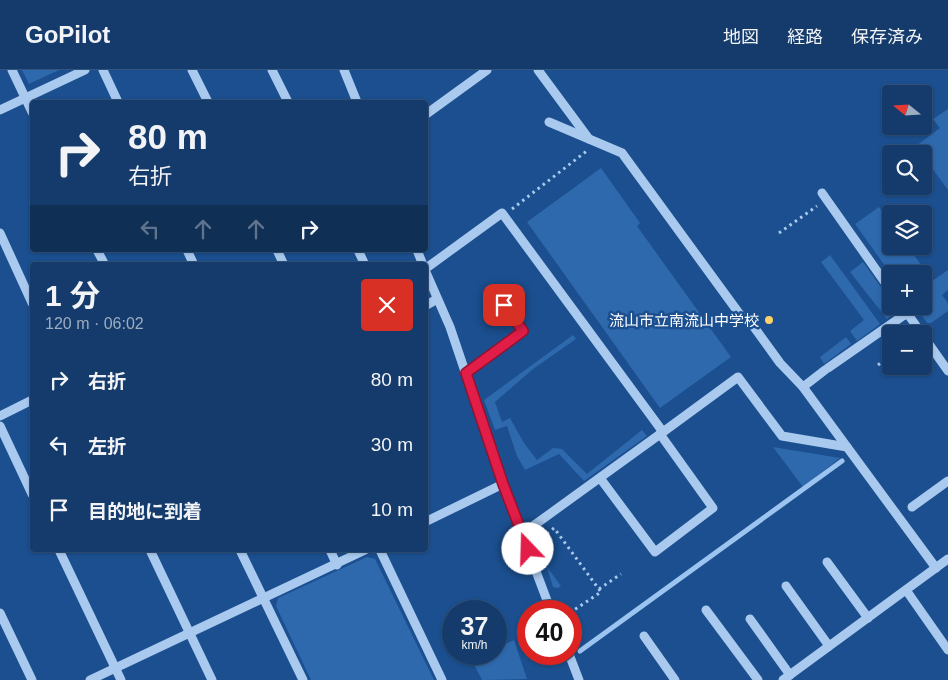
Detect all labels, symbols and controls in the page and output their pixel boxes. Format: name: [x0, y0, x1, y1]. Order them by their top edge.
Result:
text: GoPilot: [25, 21, 110, 48]
text: 地図: [723, 27, 759, 47]
text: 経路: [787, 27, 823, 47]
text: 保存済み: [851, 27, 923, 47]
north arrow: [882, 85, 932, 135]
map controls: [882, 85, 932, 375]
text: 80 m: [128, 117, 208, 156]
icon: right: [45, 120, 110, 185]
button: search: [882, 145, 932, 195]
text: 右折: [128, 164, 172, 189]
button: layers: [882, 205, 932, 255]
icon: left: [136, 215, 164, 243]
icon: ahead: [189, 215, 217, 243]
icon: ahead: [242, 215, 270, 243]
icon: right: [295, 215, 323, 243]
button: +: [882, 265, 932, 315]
text: 1 分: [45, 279, 100, 312]
button: close: [361, 279, 413, 331]
pin: [483, 284, 525, 326]
icon: arrive: [490, 291, 518, 319]
place label: 流山市立南流山中学校: [609, 312, 759, 329]
marker: 流山市立南流山中学校: [763, 314, 775, 326]
text: 120 m · 06:02: [45, 315, 144, 332]
button: −: [882, 325, 932, 375]
icon: right: [45, 366, 73, 394]
text: 80 m: [371, 369, 413, 390]
text: 右折: [88, 371, 126, 392]
icon: left: [45, 431, 73, 459]
text: 30 m: [371, 434, 413, 455]
text: 左折: [88, 436, 126, 457]
icon: arrive: [45, 496, 73, 524]
text: 10 m: [371, 499, 413, 520]
text: 目的地に到着: [88, 501, 202, 522]
position arrow: [501, 522, 553, 574]
speed limit sign: 40: [517, 600, 582, 665]
text: 37: [461, 612, 488, 640]
text: km/h: [461, 638, 488, 652]

